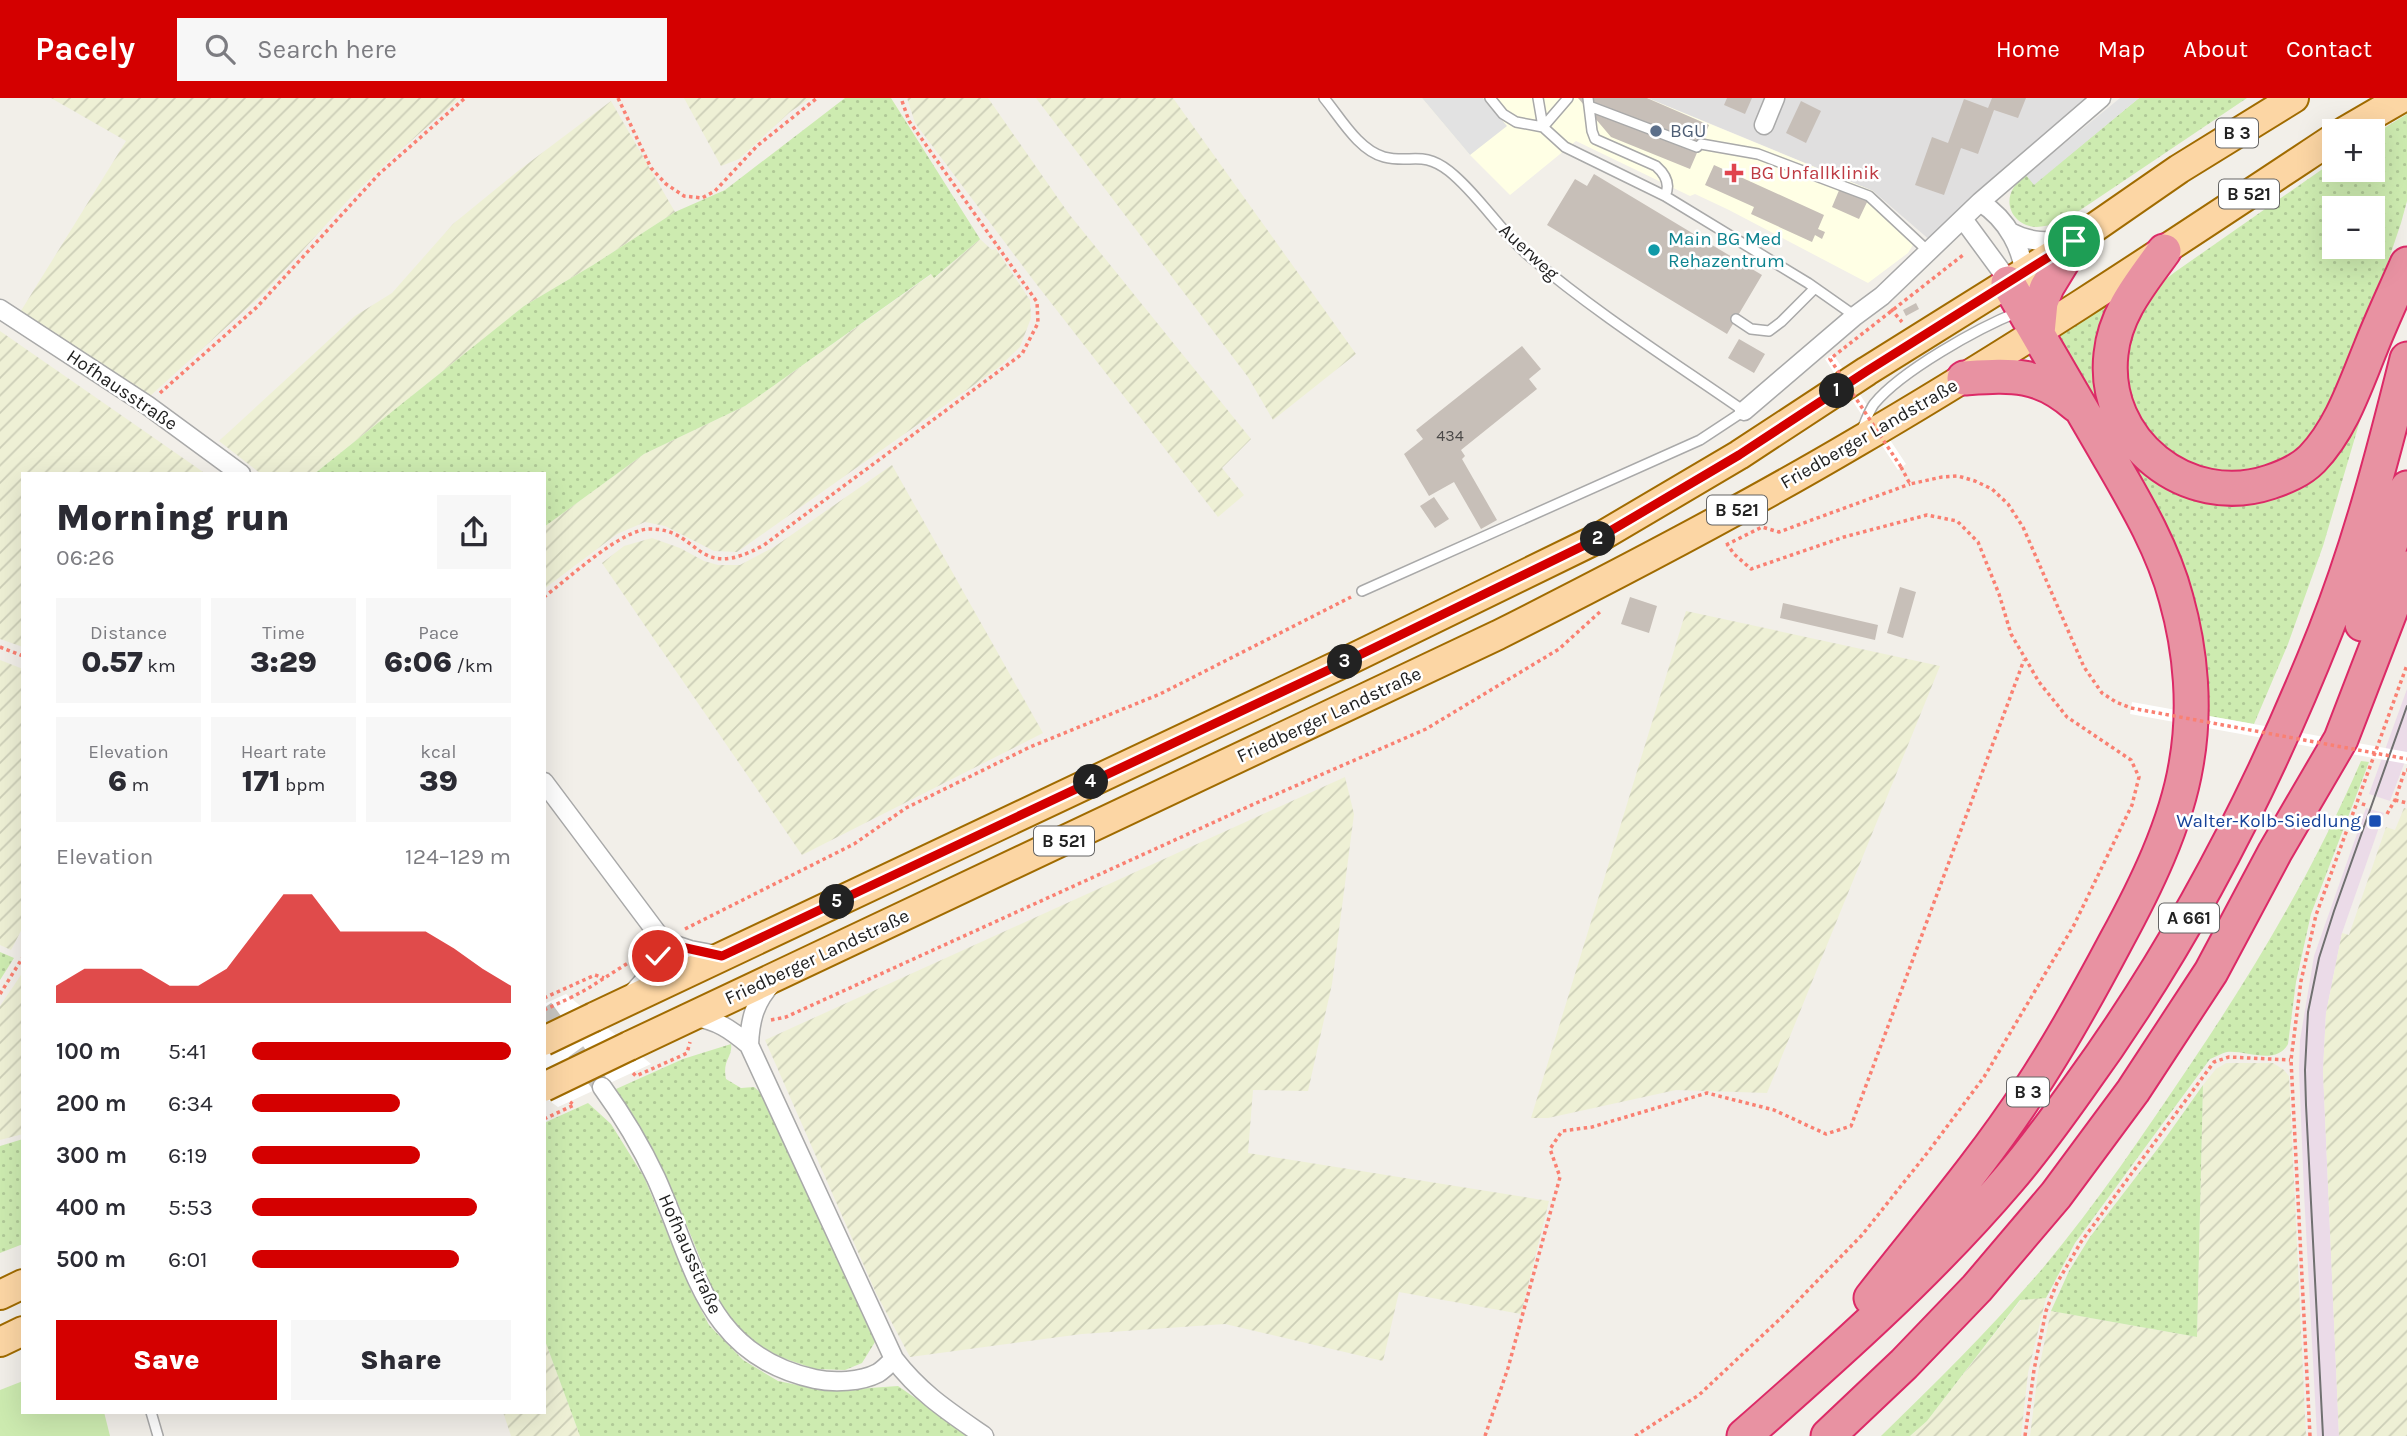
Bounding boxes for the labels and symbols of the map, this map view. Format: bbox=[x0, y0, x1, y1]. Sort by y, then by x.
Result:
road number: B 3 bbox=[2216, 118, 2258, 148]
place label: BGU bbox=[1670, 120, 1706, 142]
marker: BGU bbox=[1648, 123, 1664, 139]
place label: BG Unfallklinik bbox=[1750, 162, 1880, 184]
marker: BG Unfallklinik bbox=[1724, 163, 1744, 183]
road number: B 521 bbox=[2219, 180, 2279, 208]
pin bbox=[2044, 211, 2104, 271]
street label: Auerweg bbox=[1495, 219, 1564, 285]
place label: Main BG Med Rehazentrum bbox=[1668, 228, 1785, 272]
marker: Main BG Med Rehazentrum bbox=[1646, 242, 1662, 258]
street label: Hofhausstraße bbox=[62, 345, 182, 435]
street label: Friedberger Landstraße bbox=[1777, 374, 1961, 494]
pin: 1 bbox=[1820, 374, 1854, 408]
house number: 434 bbox=[1436, 426, 1464, 445]
road number: B 521 bbox=[1707, 496, 1767, 524]
pin: 2 bbox=[1580, 522, 1616, 556]
pin: 3 bbox=[1328, 644, 1362, 680]
street label: Friedberger Landstraße bbox=[1233, 663, 1425, 767]
pin: 4 bbox=[1074, 764, 1108, 800]
place label: Walter-Kolb-Siedlung bbox=[2176, 810, 2361, 832]
marker: Walter-Kolb-Siedlung bbox=[2367, 813, 2383, 829]
road number: B 521 bbox=[1034, 826, 1094, 856]
pin: 5 bbox=[820, 884, 854, 920]
road number: A 661 bbox=[2159, 904, 2219, 932]
street label: Friedberger Landstraße bbox=[721, 905, 913, 1009]
pin bbox=[628, 926, 688, 986]
road number: B 3 bbox=[2007, 1077, 2049, 1107]
street label: Hofhausstraße bbox=[654, 1191, 726, 1317]

